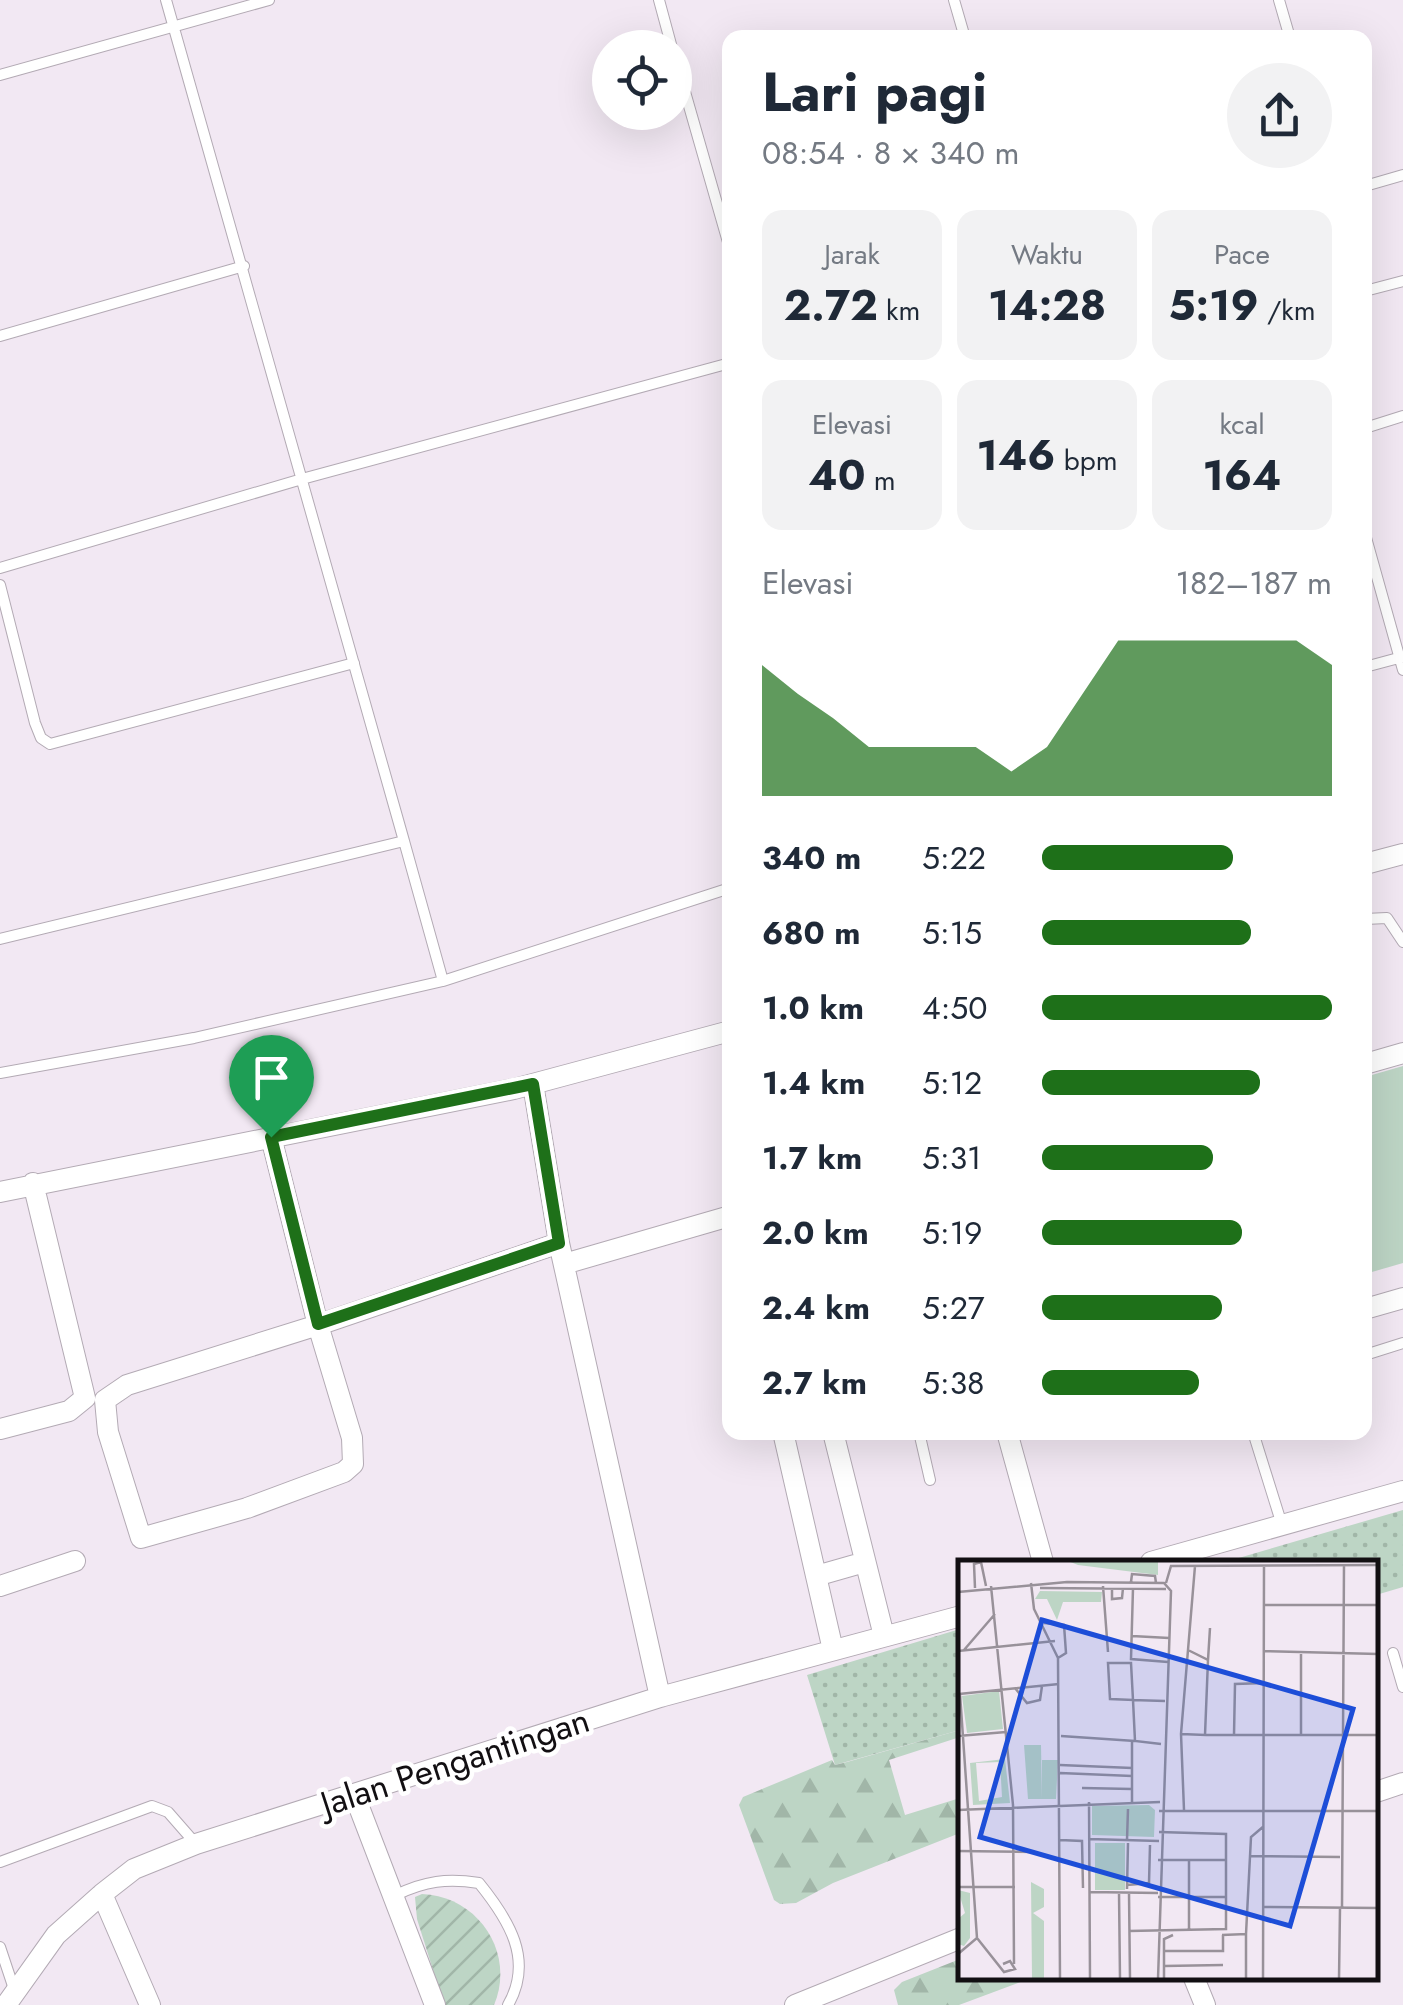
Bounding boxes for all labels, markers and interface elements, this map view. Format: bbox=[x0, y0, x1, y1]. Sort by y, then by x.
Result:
map controls bbox=[592, 30, 692, 130]
button: locate bbox=[592, 30, 692, 130]
text: Lari pagi bbox=[762, 52, 987, 132]
button: share bbox=[1227, 63, 1332, 168]
text: 08:54 · 8 × 340 m bbox=[762, 130, 1019, 176]
text: Jarak bbox=[824, 234, 880, 275]
text: Waktu bbox=[1011, 234, 1083, 275]
text: Pace bbox=[1214, 234, 1270, 275]
text: 2.72 bbox=[784, 275, 878, 336]
text: 14:28 bbox=[988, 275, 1106, 336]
text: 5:19 bbox=[1168, 275, 1259, 336]
text: km bbox=[878, 290, 920, 331]
text: /km bbox=[1259, 290, 1316, 331]
text: Elevasi bbox=[812, 404, 892, 445]
text: kcal bbox=[1219, 404, 1265, 445]
text: 146 bbox=[977, 425, 1055, 486]
text: bpm bbox=[1055, 440, 1117, 481]
text: 40 bbox=[808, 445, 865, 506]
text: 164 bbox=[1203, 445, 1281, 506]
text: m bbox=[865, 460, 896, 501]
text: Elevasi bbox=[762, 560, 854, 606]
text: 182–187 m bbox=[1175, 560, 1332, 606]
text: 340 m bbox=[762, 835, 861, 881]
text: 5:22 bbox=[922, 835, 986, 881]
text: 680 m bbox=[762, 910, 861, 956]
text: 5:15 bbox=[922, 910, 982, 956]
text: 1.0 km bbox=[762, 985, 864, 1031]
text: 4:50 bbox=[922, 985, 988, 1031]
pin bbox=[229, 1035, 314, 1138]
icon: arrive bbox=[244, 1050, 299, 1105]
text: 1.4 km bbox=[762, 1060, 865, 1106]
text: 5:12 bbox=[922, 1060, 982, 1106]
text: 1.7 km bbox=[762, 1135, 862, 1181]
text: 5:31 bbox=[922, 1135, 982, 1181]
text: 2.0 km bbox=[762, 1210, 869, 1256]
text: 5:19 bbox=[922, 1210, 982, 1256]
text: 2.4 km bbox=[762, 1285, 870, 1331]
text: 5:27 bbox=[922, 1285, 985, 1331]
text: 2.7 km bbox=[762, 1360, 867, 1406]
text: 5:38 bbox=[922, 1360, 985, 1406]
inset map bbox=[958, 1560, 1378, 1980]
street label: Jalan Pengantingan bbox=[310, 1695, 596, 1830]

